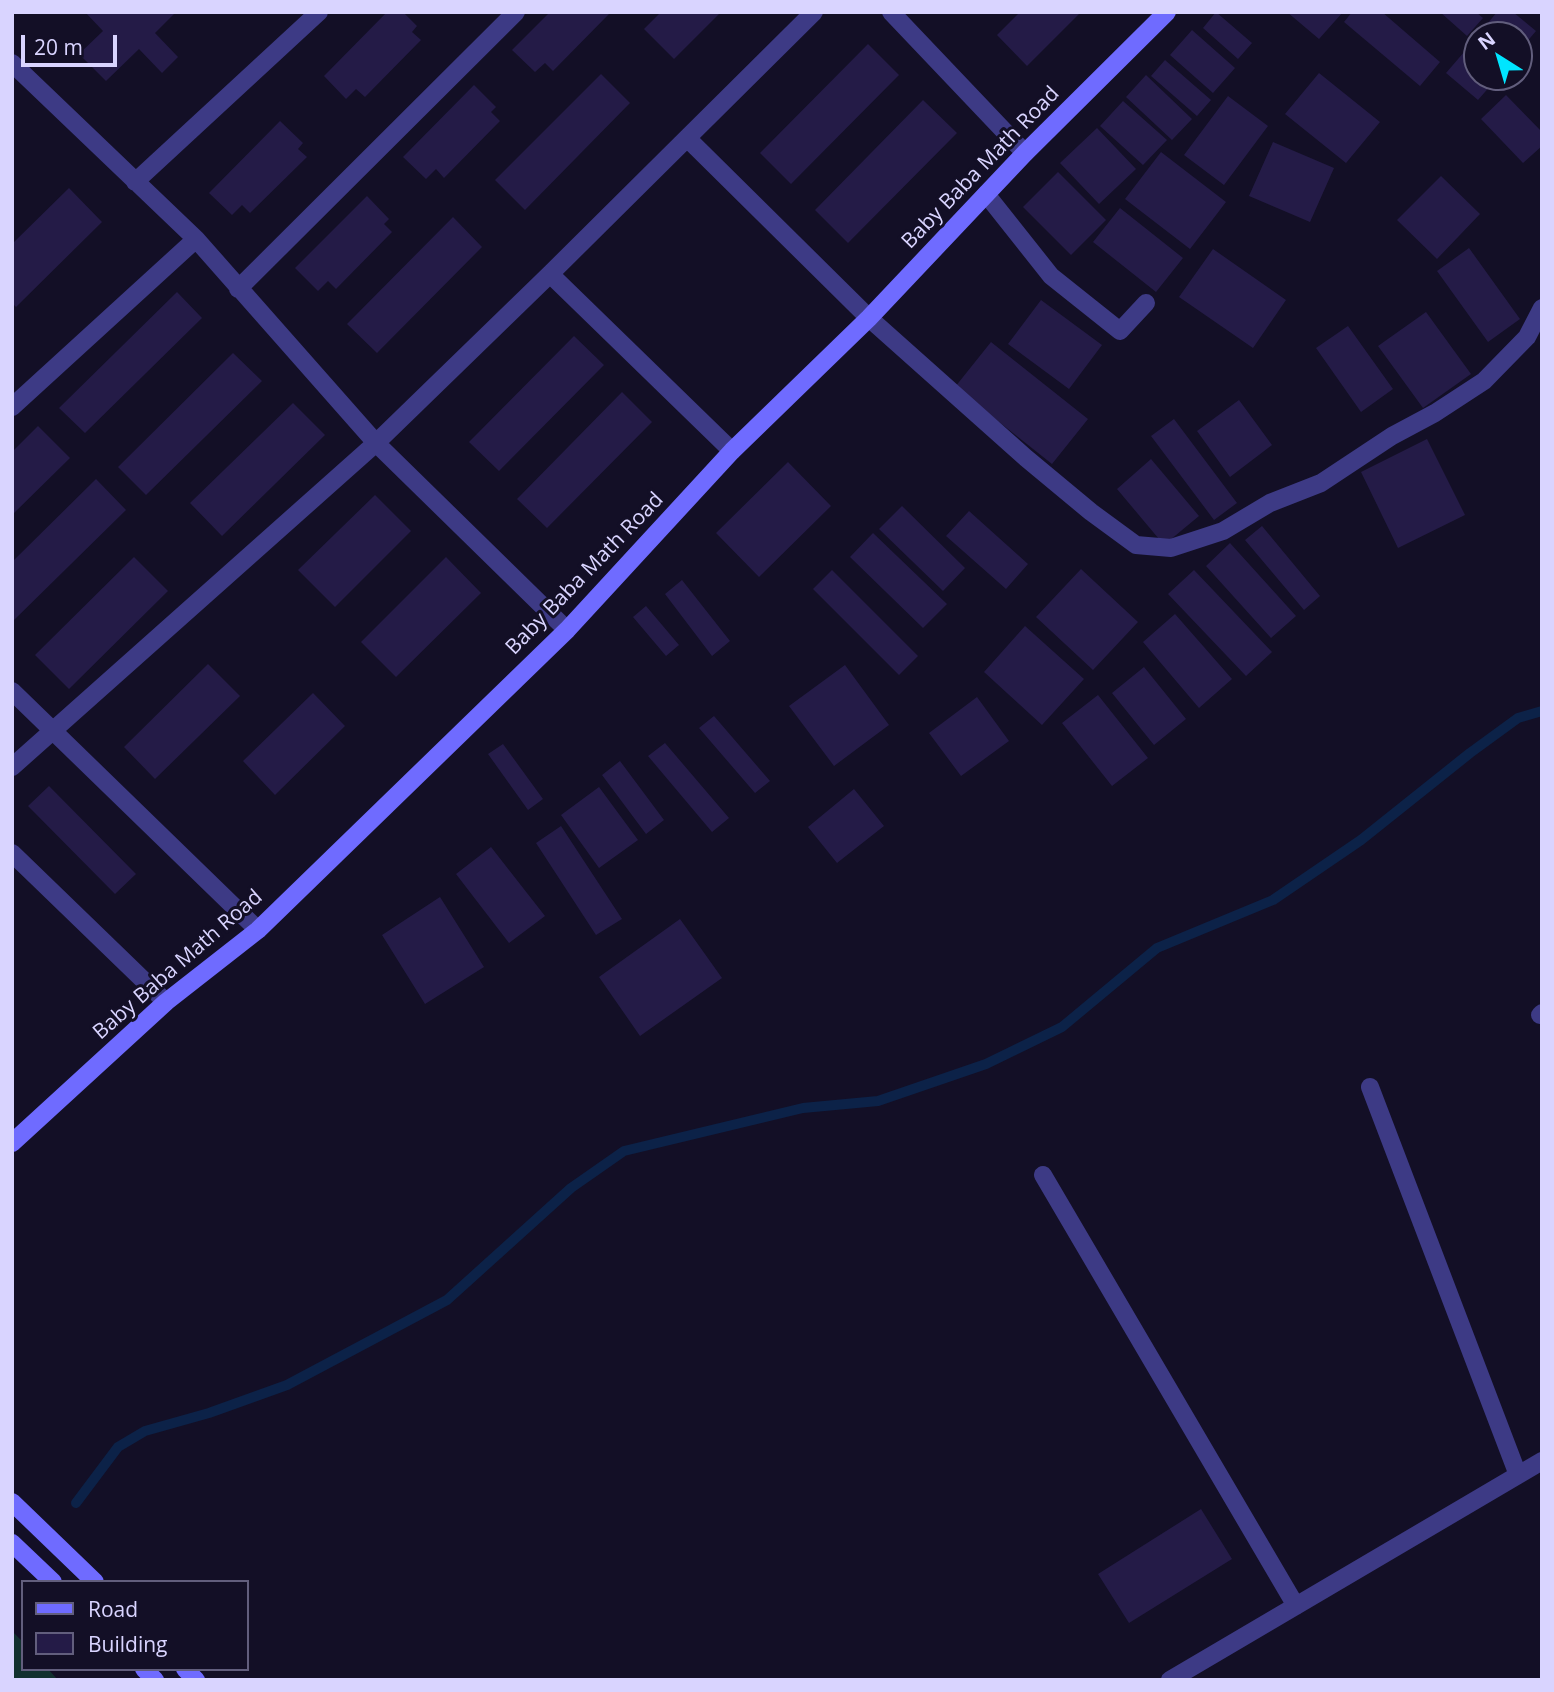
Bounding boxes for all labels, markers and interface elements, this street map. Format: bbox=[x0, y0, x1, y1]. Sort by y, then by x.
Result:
scale bar bbox=[24, 21, 121, 65]
north arrow bbox=[1463, 21, 1533, 91]
text: N bbox=[1473, 26, 1501, 56]
text: 20 m bbox=[34, 33, 83, 61]
street label: Baby Baba Math Road bbox=[897, 82, 1065, 254]
street label: Baby Baba Math Road bbox=[501, 488, 669, 660]
street label: Baby Baba Math Road bbox=[88, 885, 268, 1045]
legend bbox=[21, 1580, 248, 1671]
text: Road bbox=[88, 1595, 138, 1623]
text: Building bbox=[88, 1630, 167, 1658]

